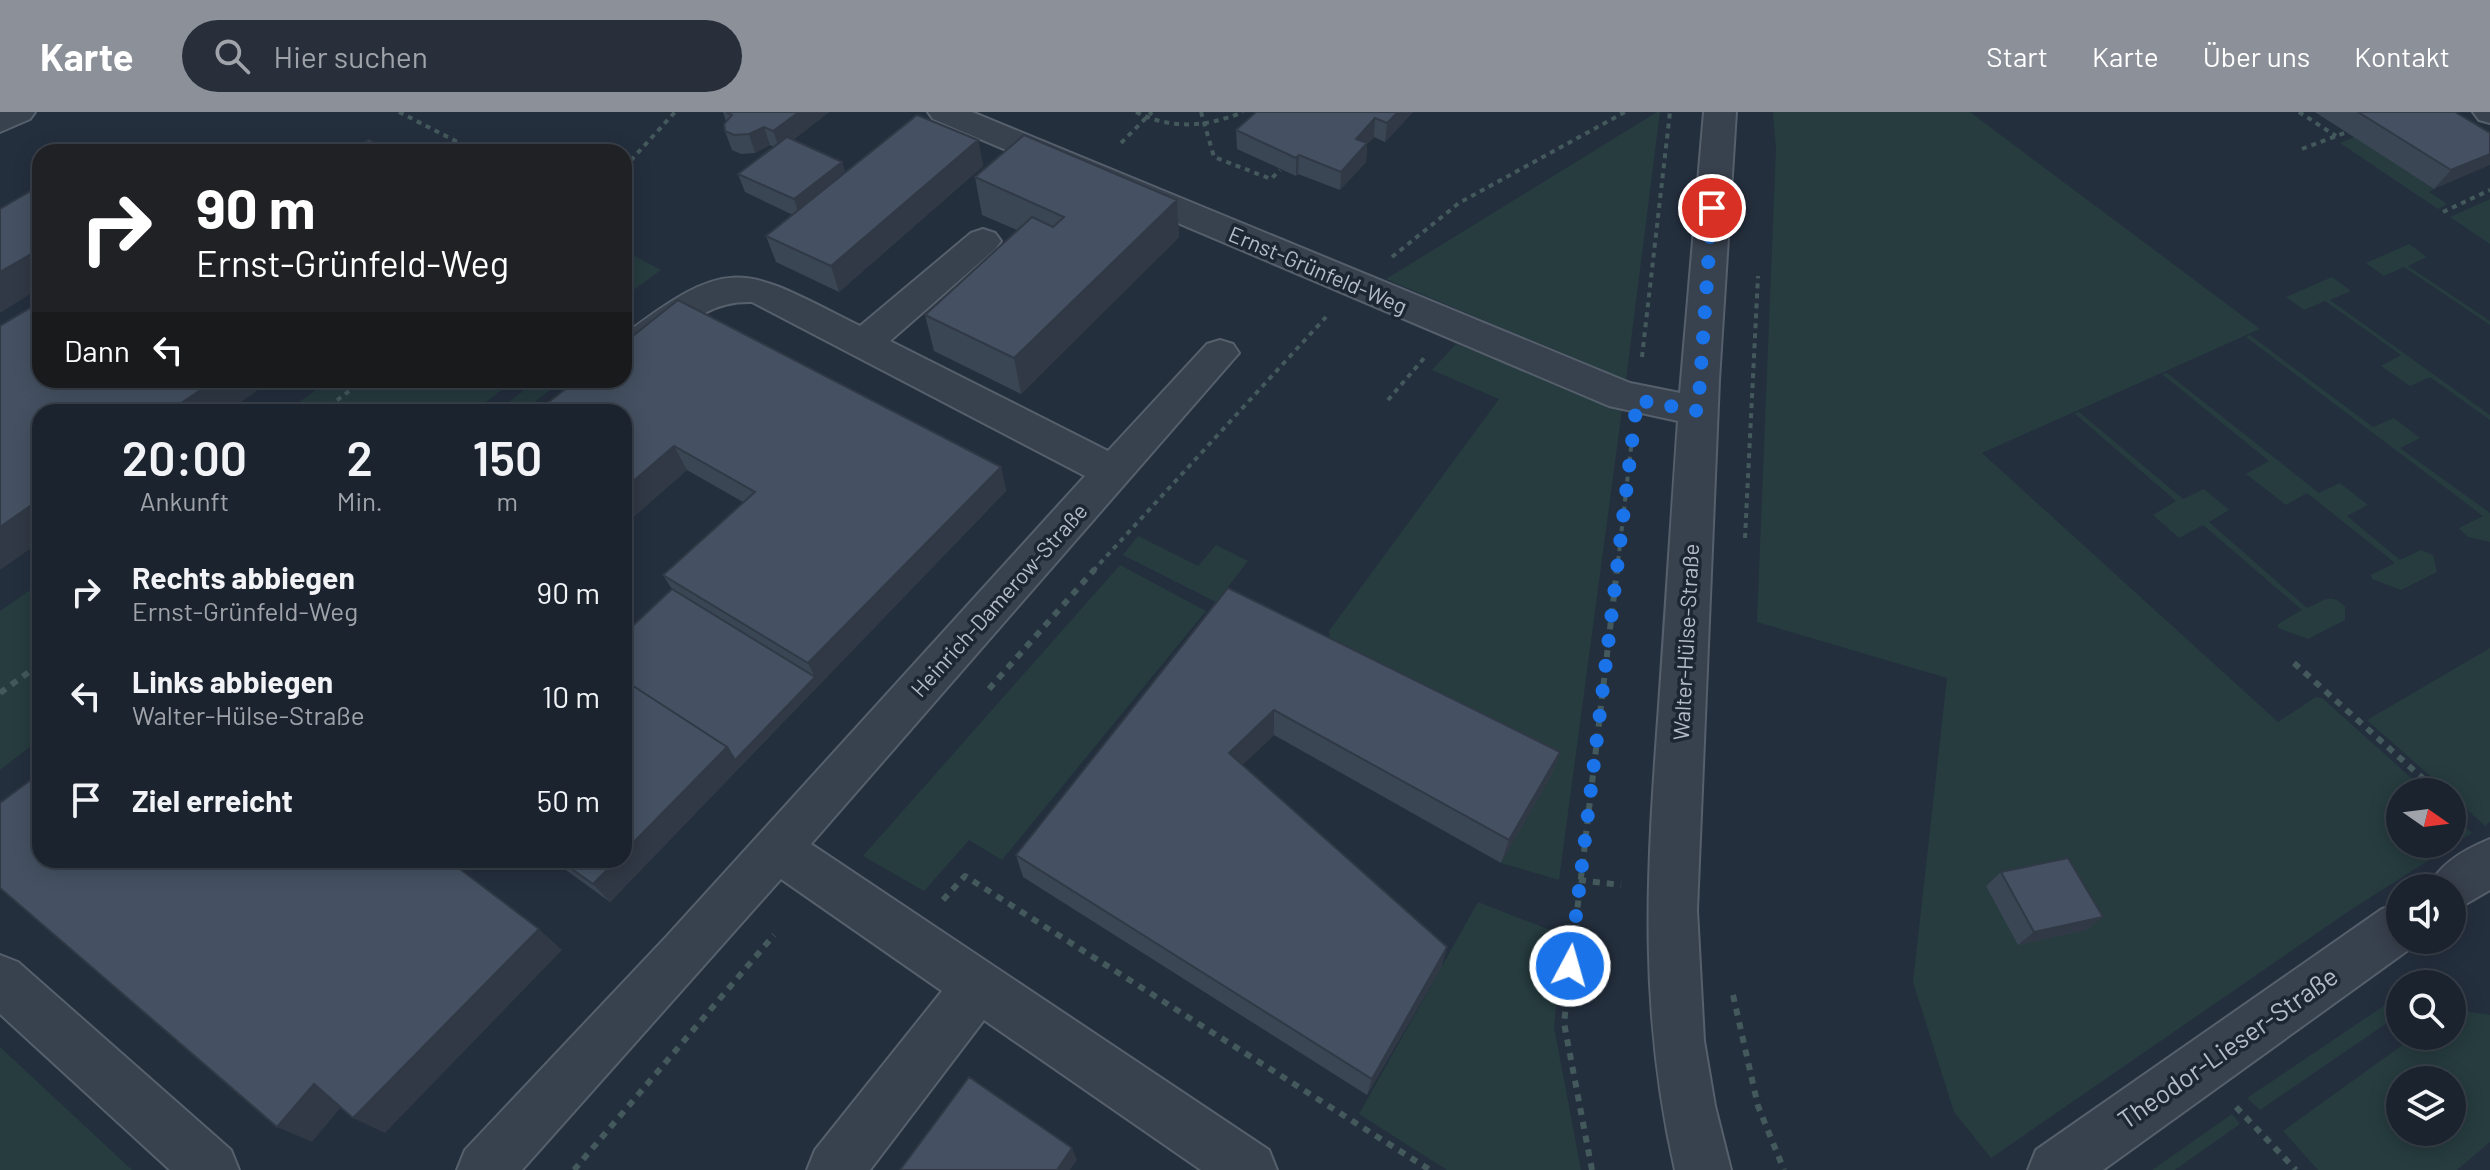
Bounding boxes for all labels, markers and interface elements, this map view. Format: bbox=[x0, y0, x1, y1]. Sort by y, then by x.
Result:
search box bbox=[182, 20, 742, 92]
text: Karte bbox=[40, 33, 134, 79]
icon: search bbox=[210, 34, 254, 78]
text: Hier suchen bbox=[274, 38, 428, 74]
text: Start bbox=[1986, 39, 2048, 73]
text: Karte bbox=[2092, 39, 2159, 73]
text: Über uns bbox=[2203, 39, 2310, 73]
text: Kontakt bbox=[2354, 39, 2450, 73]
text: 90 m bbox=[196, 173, 316, 240]
pin bbox=[1678, 174, 1746, 242]
icon: right bbox=[64, 176, 168, 280]
icon: arrive bbox=[1690, 186, 1734, 230]
street label: Ernst-Grünfeld-Weg bbox=[1225, 220, 1412, 318]
text: Ernst-Grünfeld-Weg bbox=[196, 241, 509, 284]
icon: left bbox=[146, 328, 190, 372]
text: Dann bbox=[64, 332, 130, 368]
text: 20:00 bbox=[122, 428, 247, 486]
text: 2 bbox=[347, 428, 373, 486]
text: 150 bbox=[473, 428, 542, 486]
text: Ankunft bbox=[140, 485, 229, 516]
text: Min. bbox=[337, 485, 383, 516]
text: m bbox=[497, 485, 518, 516]
street label: Heinrich-Damerow-Straße bbox=[905, 497, 1092, 701]
street label: Walter-Hülse-Straße bbox=[1667, 543, 1703, 741]
text: Rechts abbiegen bbox=[132, 559, 355, 595]
icon: right bbox=[64, 570, 108, 614]
text: 90 m bbox=[537, 574, 600, 610]
text: Ernst-Grünfeld-Weg bbox=[132, 595, 358, 626]
text: Links abbiegen bbox=[132, 663, 333, 699]
icon: left bbox=[64, 674, 108, 718]
text: 10 m bbox=[542, 678, 600, 714]
text: Walter-Hülse-Straße bbox=[132, 699, 365, 730]
icon: arrive bbox=[64, 778, 108, 822]
north arrow bbox=[2386, 778, 2466, 858]
map controls bbox=[2386, 778, 2466, 1146]
text: Ziel erreicht bbox=[132, 782, 293, 818]
text: 50 m bbox=[537, 782, 600, 818]
button: sound bbox=[2386, 874, 2466, 954]
position arrow bbox=[1528, 924, 1612, 1008]
street label: Theodor-Lieser-Straße bbox=[2111, 959, 2343, 1134]
button: search bbox=[2386, 970, 2466, 1050]
button: layers bbox=[2386, 1066, 2466, 1146]

